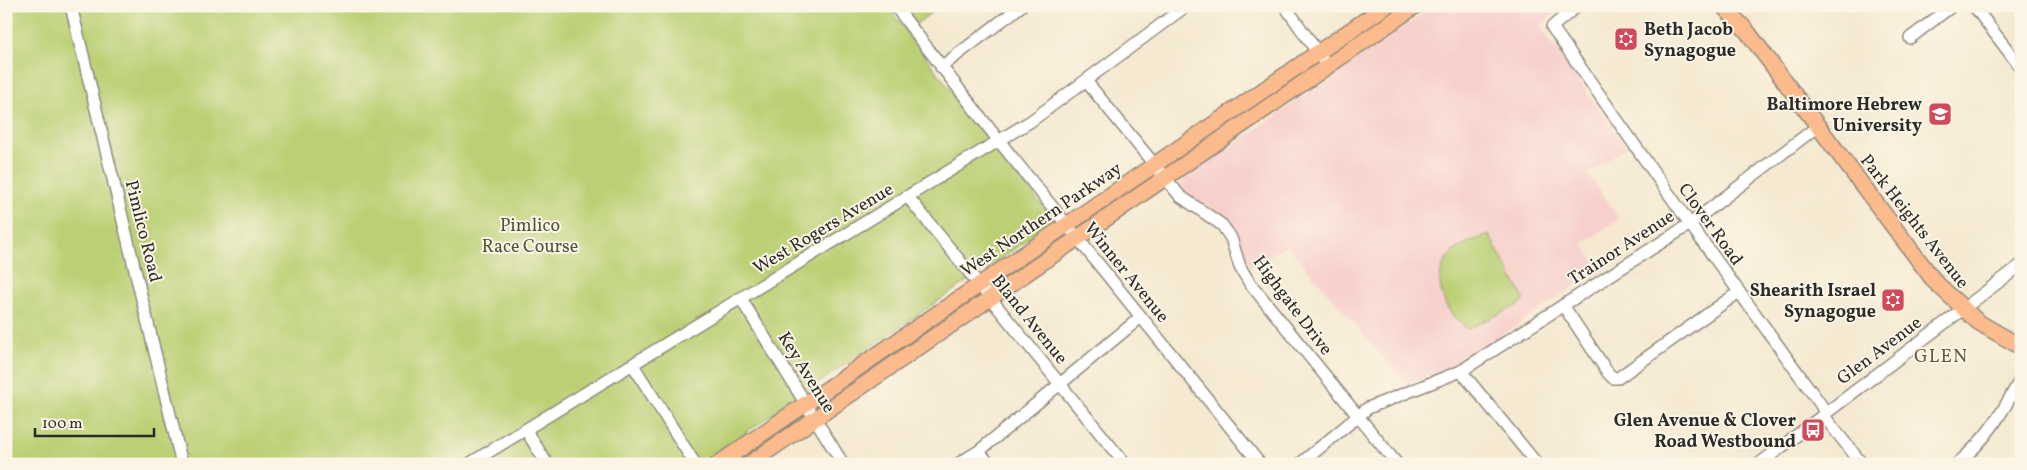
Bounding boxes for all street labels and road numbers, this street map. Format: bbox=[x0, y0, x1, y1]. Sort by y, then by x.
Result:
street label: Park Heights Avenue bbox=[1853, 149, 1974, 294]
street label: West Northern Parkway bbox=[956, 157, 1128, 284]
street label: West Rogers Avenue bbox=[749, 177, 899, 281]
street label: Pimlico Road bbox=[118, 178, 167, 285]
street label: Clover Road bbox=[1671, 179, 1748, 271]
street label: Trainor Avenue bbox=[1564, 205, 1680, 292]
street label: Winner Avenue bbox=[1077, 217, 1174, 329]
street label: Highgate Drive bbox=[1246, 251, 1338, 361]
street label: Bland Avenue bbox=[985, 270, 1073, 370]
street label: Glen Avenue bbox=[1832, 311, 1927, 391]
street label: Key Avenue bbox=[771, 327, 841, 418]

